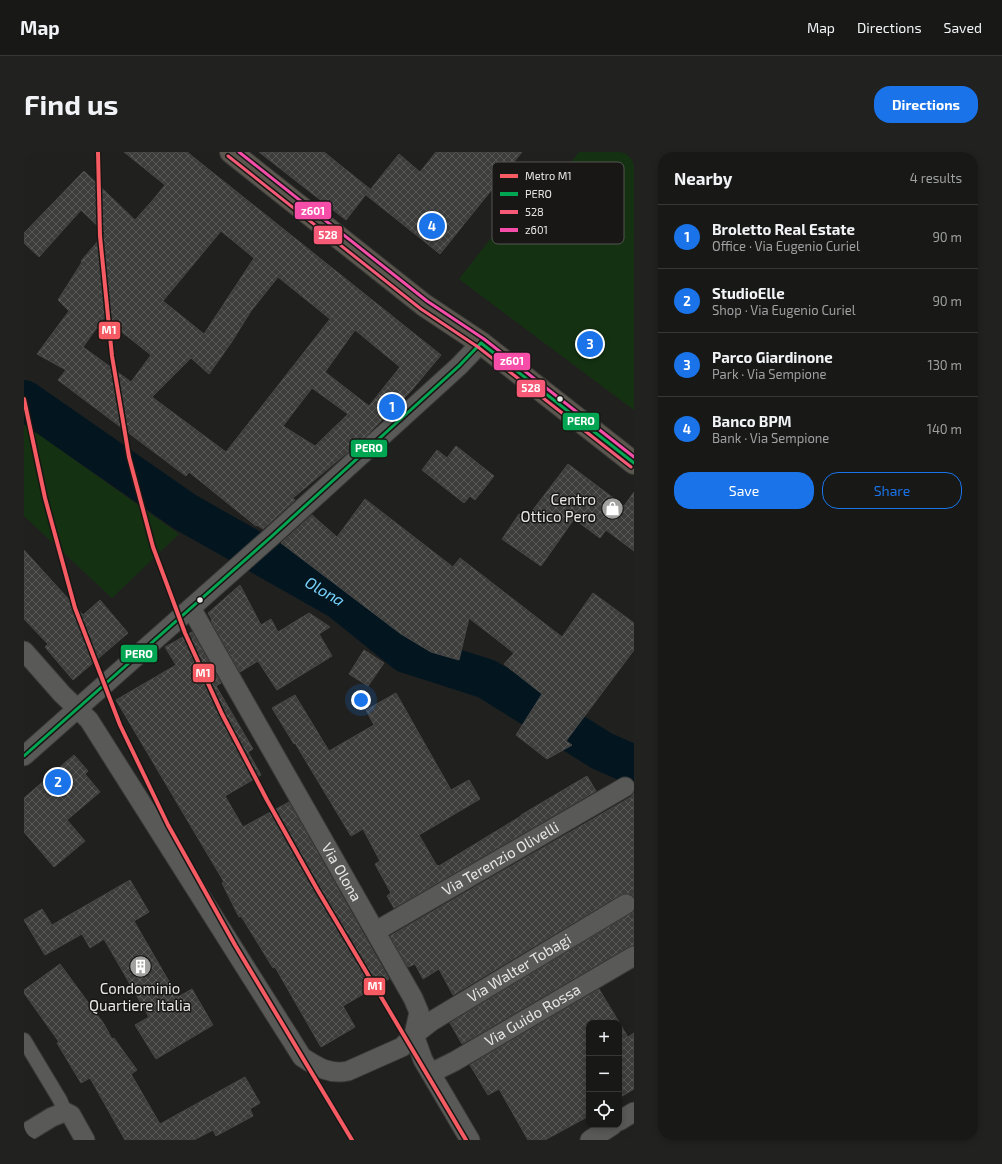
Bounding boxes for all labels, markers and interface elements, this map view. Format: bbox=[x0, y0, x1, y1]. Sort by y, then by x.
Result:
text: Map bbox=[20, 16, 60, 39]
text: Map bbox=[807, 19, 835, 36]
text: Directions bbox=[857, 19, 922, 36]
text: Saved bbox=[944, 19, 982, 36]
button: Directions bbox=[874, 86, 978, 123]
text: Find us bbox=[24, 87, 118, 121]
legend bbox=[492, 162, 624, 244]
text: Nearby bbox=[674, 168, 732, 188]
text: Metro M1 bbox=[525, 169, 572, 182]
text: 4 results bbox=[910, 170, 962, 186]
text: PERO bbox=[525, 187, 552, 200]
line badge: z601 bbox=[294, 201, 332, 220]
text: z601 bbox=[301, 204, 325, 217]
text: 528 bbox=[525, 205, 544, 218]
pin: 4 bbox=[419, 211, 445, 241]
text: Broletto Real Estate bbox=[712, 220, 855, 238]
text: z601 bbox=[525, 223, 548, 236]
line badge: 528 bbox=[313, 225, 343, 245]
text: 528 bbox=[318, 228, 338, 241]
text: 1 bbox=[684, 229, 690, 245]
text: 90 m bbox=[932, 229, 962, 245]
text: Office · Via Eugenio Curiel bbox=[712, 238, 860, 254]
text: StudioElle bbox=[712, 284, 785, 302]
text: 2 bbox=[683, 293, 691, 309]
text: 90 m bbox=[932, 293, 962, 309]
text: Shop · Via Eugenio Curiel bbox=[712, 302, 856, 318]
line badge: M1 bbox=[98, 321, 121, 340]
text: M1 bbox=[102, 323, 116, 336]
pin: 3 bbox=[577, 329, 603, 359]
text: Parco Giardinone bbox=[712, 348, 833, 366]
line badge: z601 bbox=[493, 352, 531, 371]
text: z601 bbox=[500, 354, 524, 367]
text: 3 bbox=[683, 357, 691, 373]
text: 130 m bbox=[927, 357, 962, 373]
text: Park · Via Sempione bbox=[712, 366, 827, 382]
line badge: 528 bbox=[516, 379, 546, 398]
text: 528 bbox=[521, 381, 541, 394]
pin: 1 bbox=[379, 392, 405, 422]
unlabelled marker bbox=[555, 394, 565, 404]
line badge: PERO bbox=[562, 412, 600, 431]
text: Banco BPM bbox=[712, 412, 791, 430]
text: PERO bbox=[567, 414, 595, 427]
text: 4 bbox=[683, 421, 691, 437]
text: 140 m bbox=[927, 421, 962, 437]
text: Bank · Via Sempione bbox=[712, 430, 829, 446]
line badge: PERO bbox=[350, 439, 388, 458]
text: PERO bbox=[355, 441, 383, 454]
button: Save bbox=[674, 472, 814, 509]
button: Share bbox=[822, 472, 962, 509]
place label: Centro Ottico Pero bbox=[521, 490, 596, 525]
shop icon: Centro Ottico Pero bbox=[599, 496, 625, 522]
water label: Olona bbox=[302, 572, 349, 609]
unlabelled marker bbox=[195, 595, 205, 605]
line badge: PERO bbox=[120, 644, 158, 663]
text: PERO bbox=[125, 647, 153, 660]
line badge: M1 bbox=[192, 663, 215, 683]
text: M1 bbox=[196, 666, 210, 679]
your location bbox=[351, 690, 371, 710]
pin: 2 bbox=[45, 767, 71, 797]
street label: Via Terenzio Olivelli bbox=[439, 817, 562, 899]
street label: Via Olona bbox=[318, 839, 366, 904]
street label: Via Walter Tobagi bbox=[464, 929, 574, 1006]
building icon: Condominio Quartiere Italia bbox=[127, 953, 153, 979]
line badge: M1 bbox=[363, 977, 386, 996]
place label: Condominio Quartiere Italia bbox=[89, 979, 191, 1015]
text: M1 bbox=[368, 979, 382, 992]
street label: Via Guido Rossa bbox=[481, 979, 583, 1050]
map controls bbox=[586, 1020, 622, 1128]
button: + bbox=[586, 1020, 622, 1056]
button: − bbox=[586, 1056, 622, 1092]
button: locate bbox=[586, 1092, 622, 1128]

